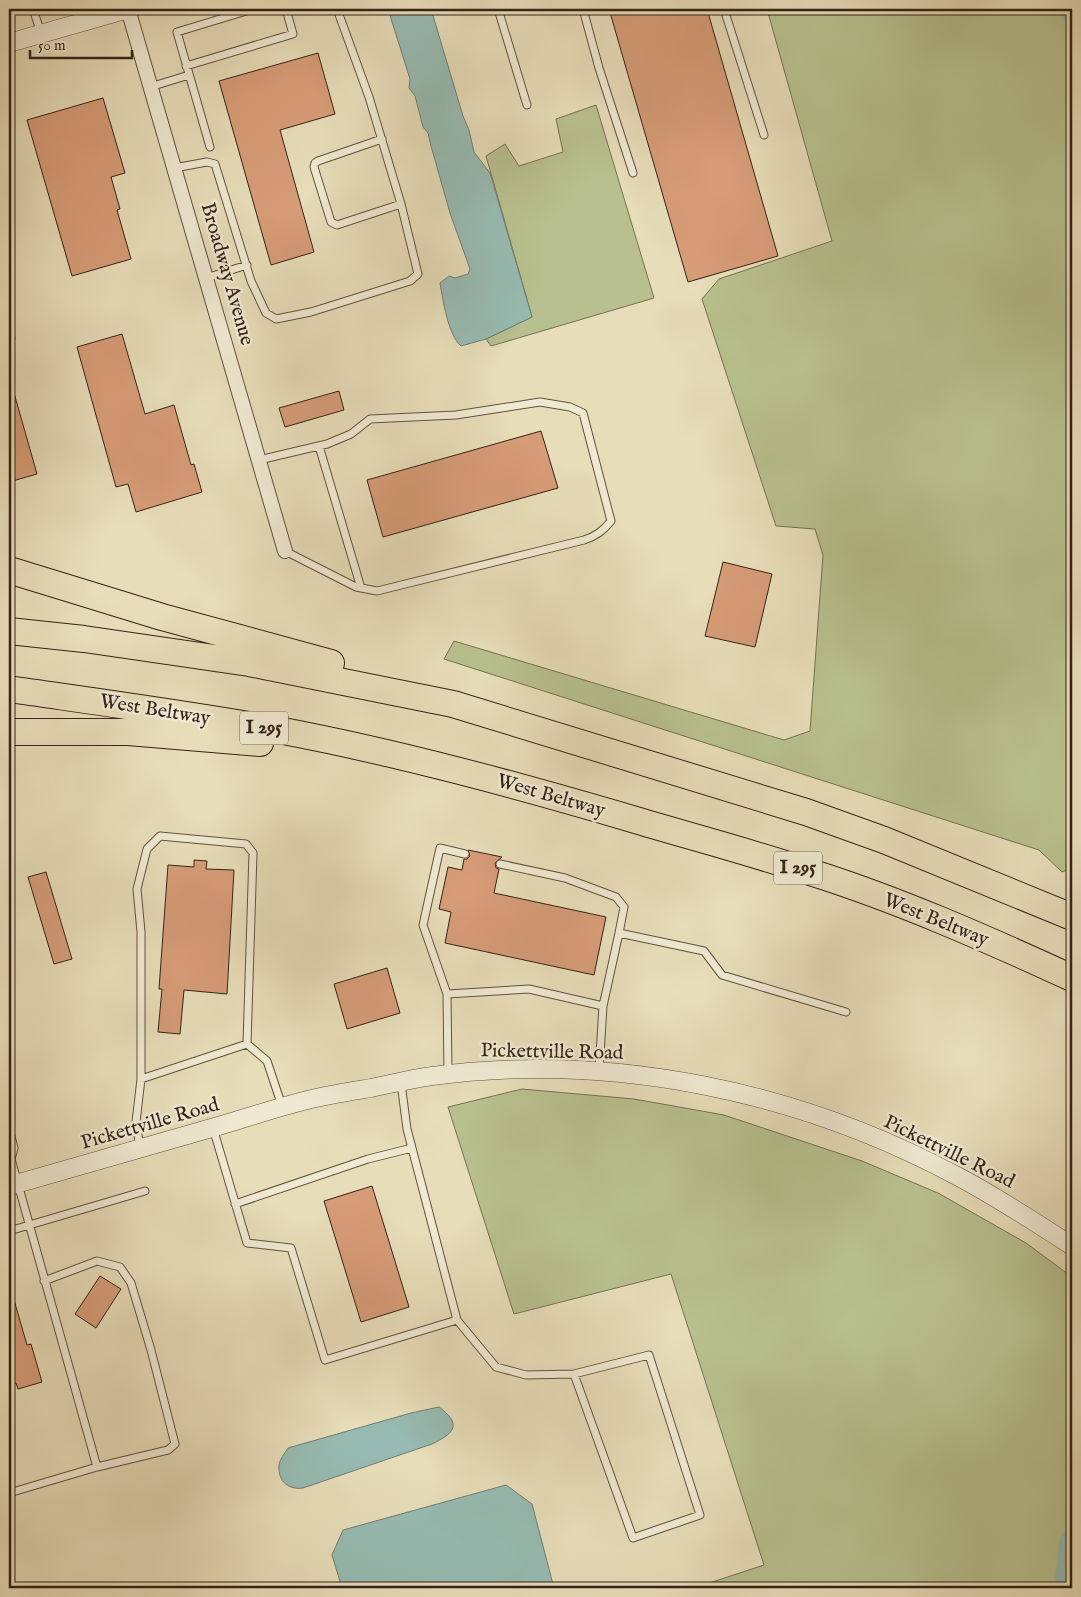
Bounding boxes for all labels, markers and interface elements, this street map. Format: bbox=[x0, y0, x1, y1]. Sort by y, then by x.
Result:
scale bar bbox=[30, 28, 132, 60]
text: 50 m bbox=[38, 36, 66, 55]
street label: Broadway Avenue bbox=[195, 200, 259, 348]
street label: West Beltway bbox=[98, 689, 212, 731]
road number: I 295 bbox=[240, 711, 288, 744]
street label: West Beltway bbox=[494, 769, 608, 823]
road number: I 295 bbox=[774, 851, 822, 884]
street label: West Beltway bbox=[880, 887, 993, 953]
street label: Pickettville Road bbox=[480, 1038, 624, 1066]
street label: Pickettville Road bbox=[78, 1092, 222, 1156]
street label: Pickettville Road bbox=[879, 1109, 1019, 1195]

